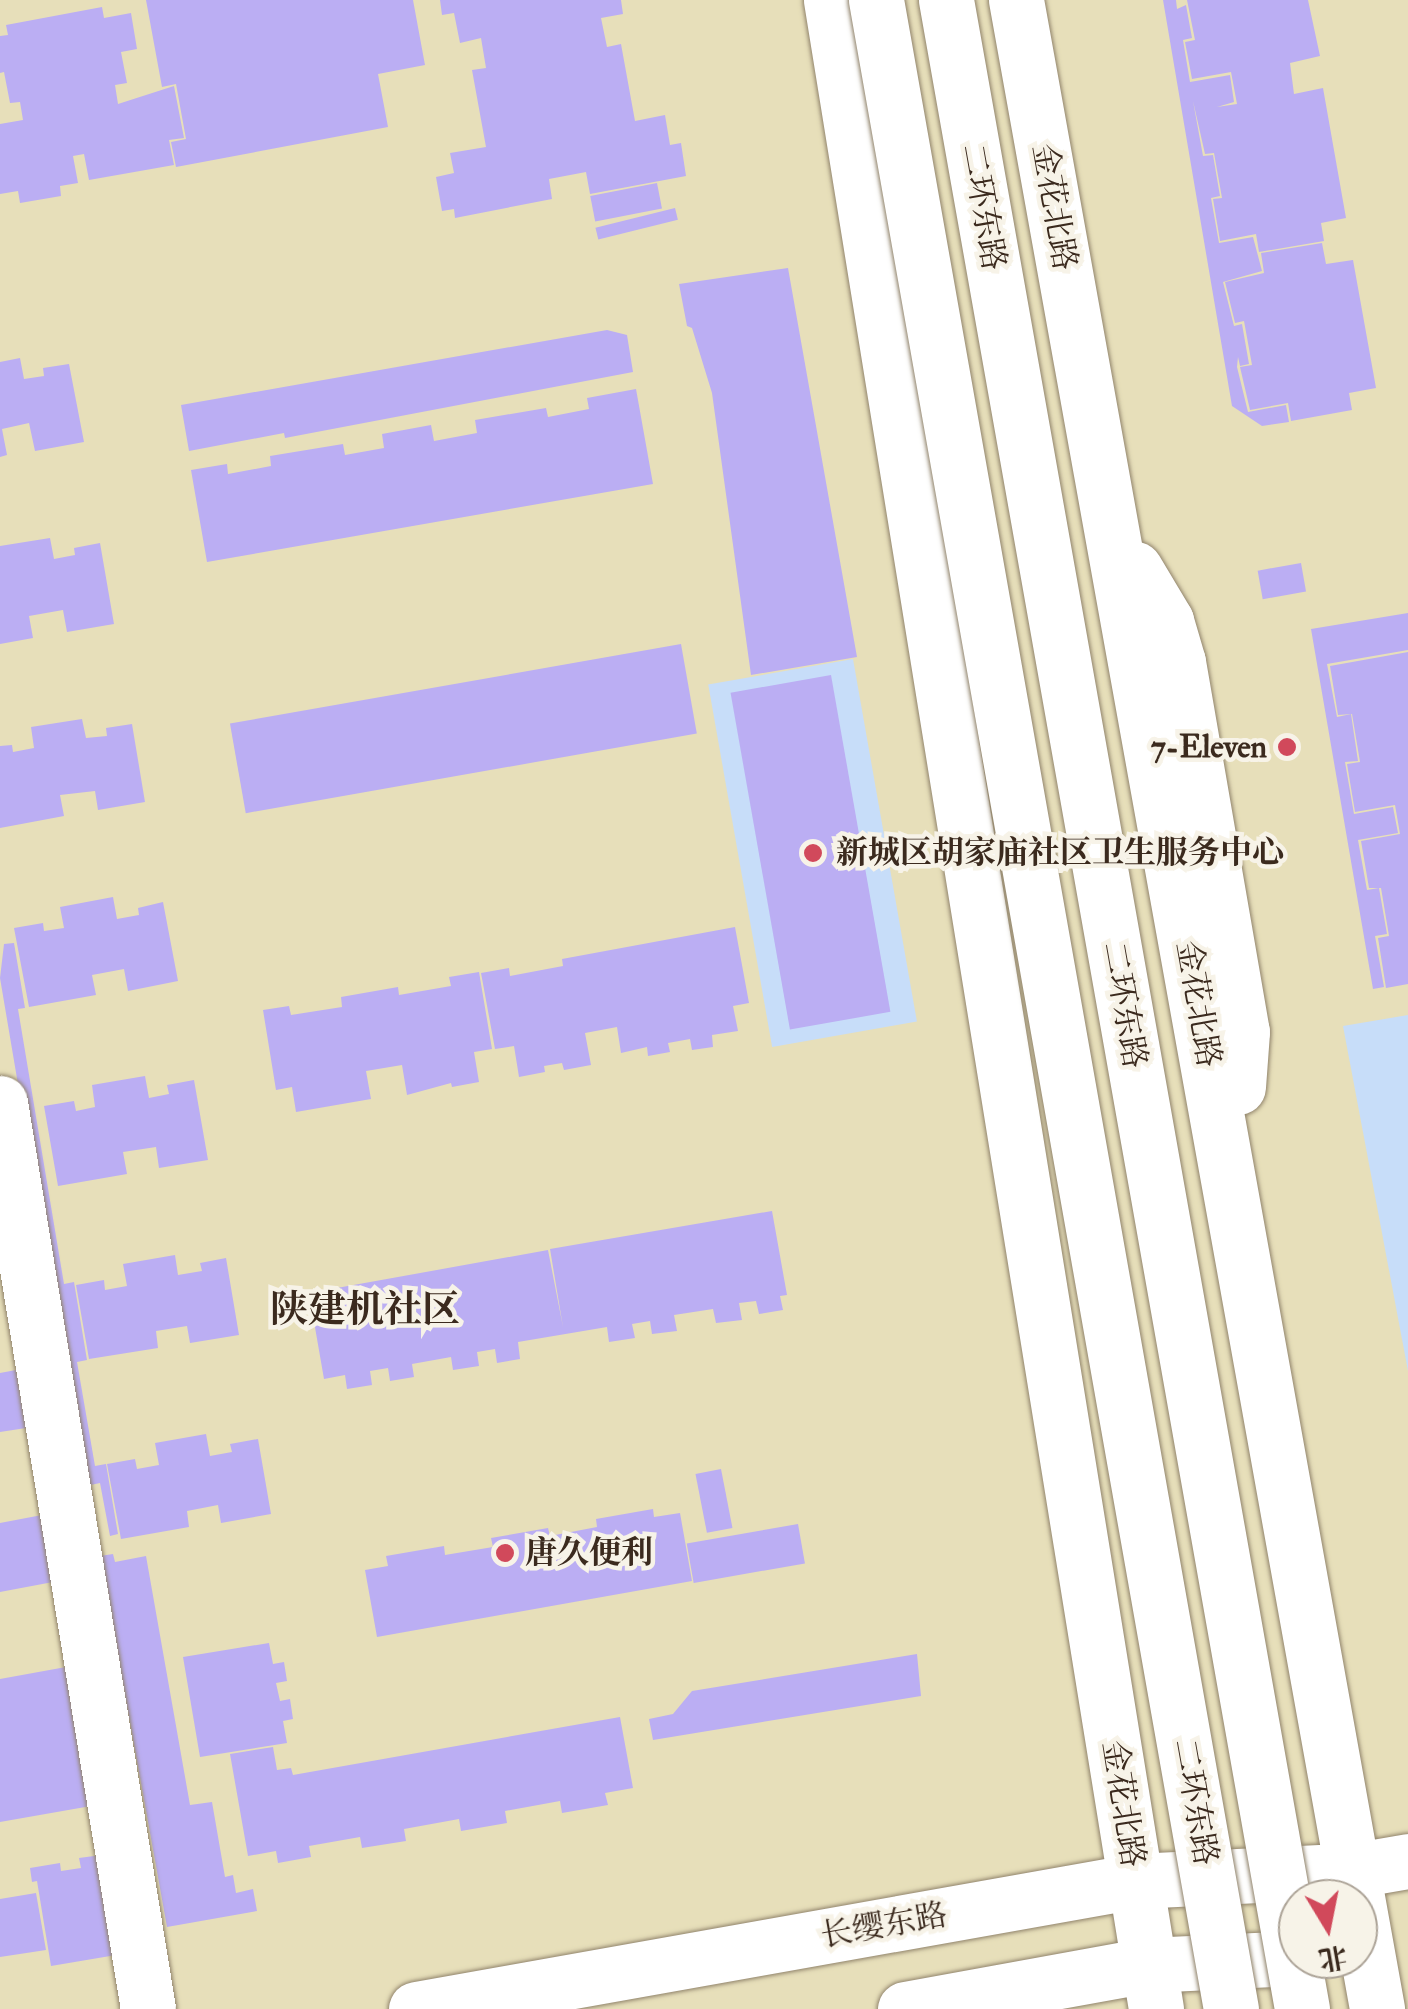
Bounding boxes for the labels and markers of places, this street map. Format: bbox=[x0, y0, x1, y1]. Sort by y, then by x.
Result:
place label: 7-Eleven bbox=[1151, 728, 1267, 766]
marker: 7-Eleven bbox=[1276, 736, 1298, 758]
place label: 新城区胡家庙社区卫生服务中心 bbox=[836, 834, 1284, 872]
marker: 新城区胡家庙社区卫生服务中心 bbox=[800, 840, 826, 866]
place label: 唐久便利 bbox=[525, 1534, 653, 1572]
marker: 唐久便利 bbox=[494, 1542, 516, 1564]

